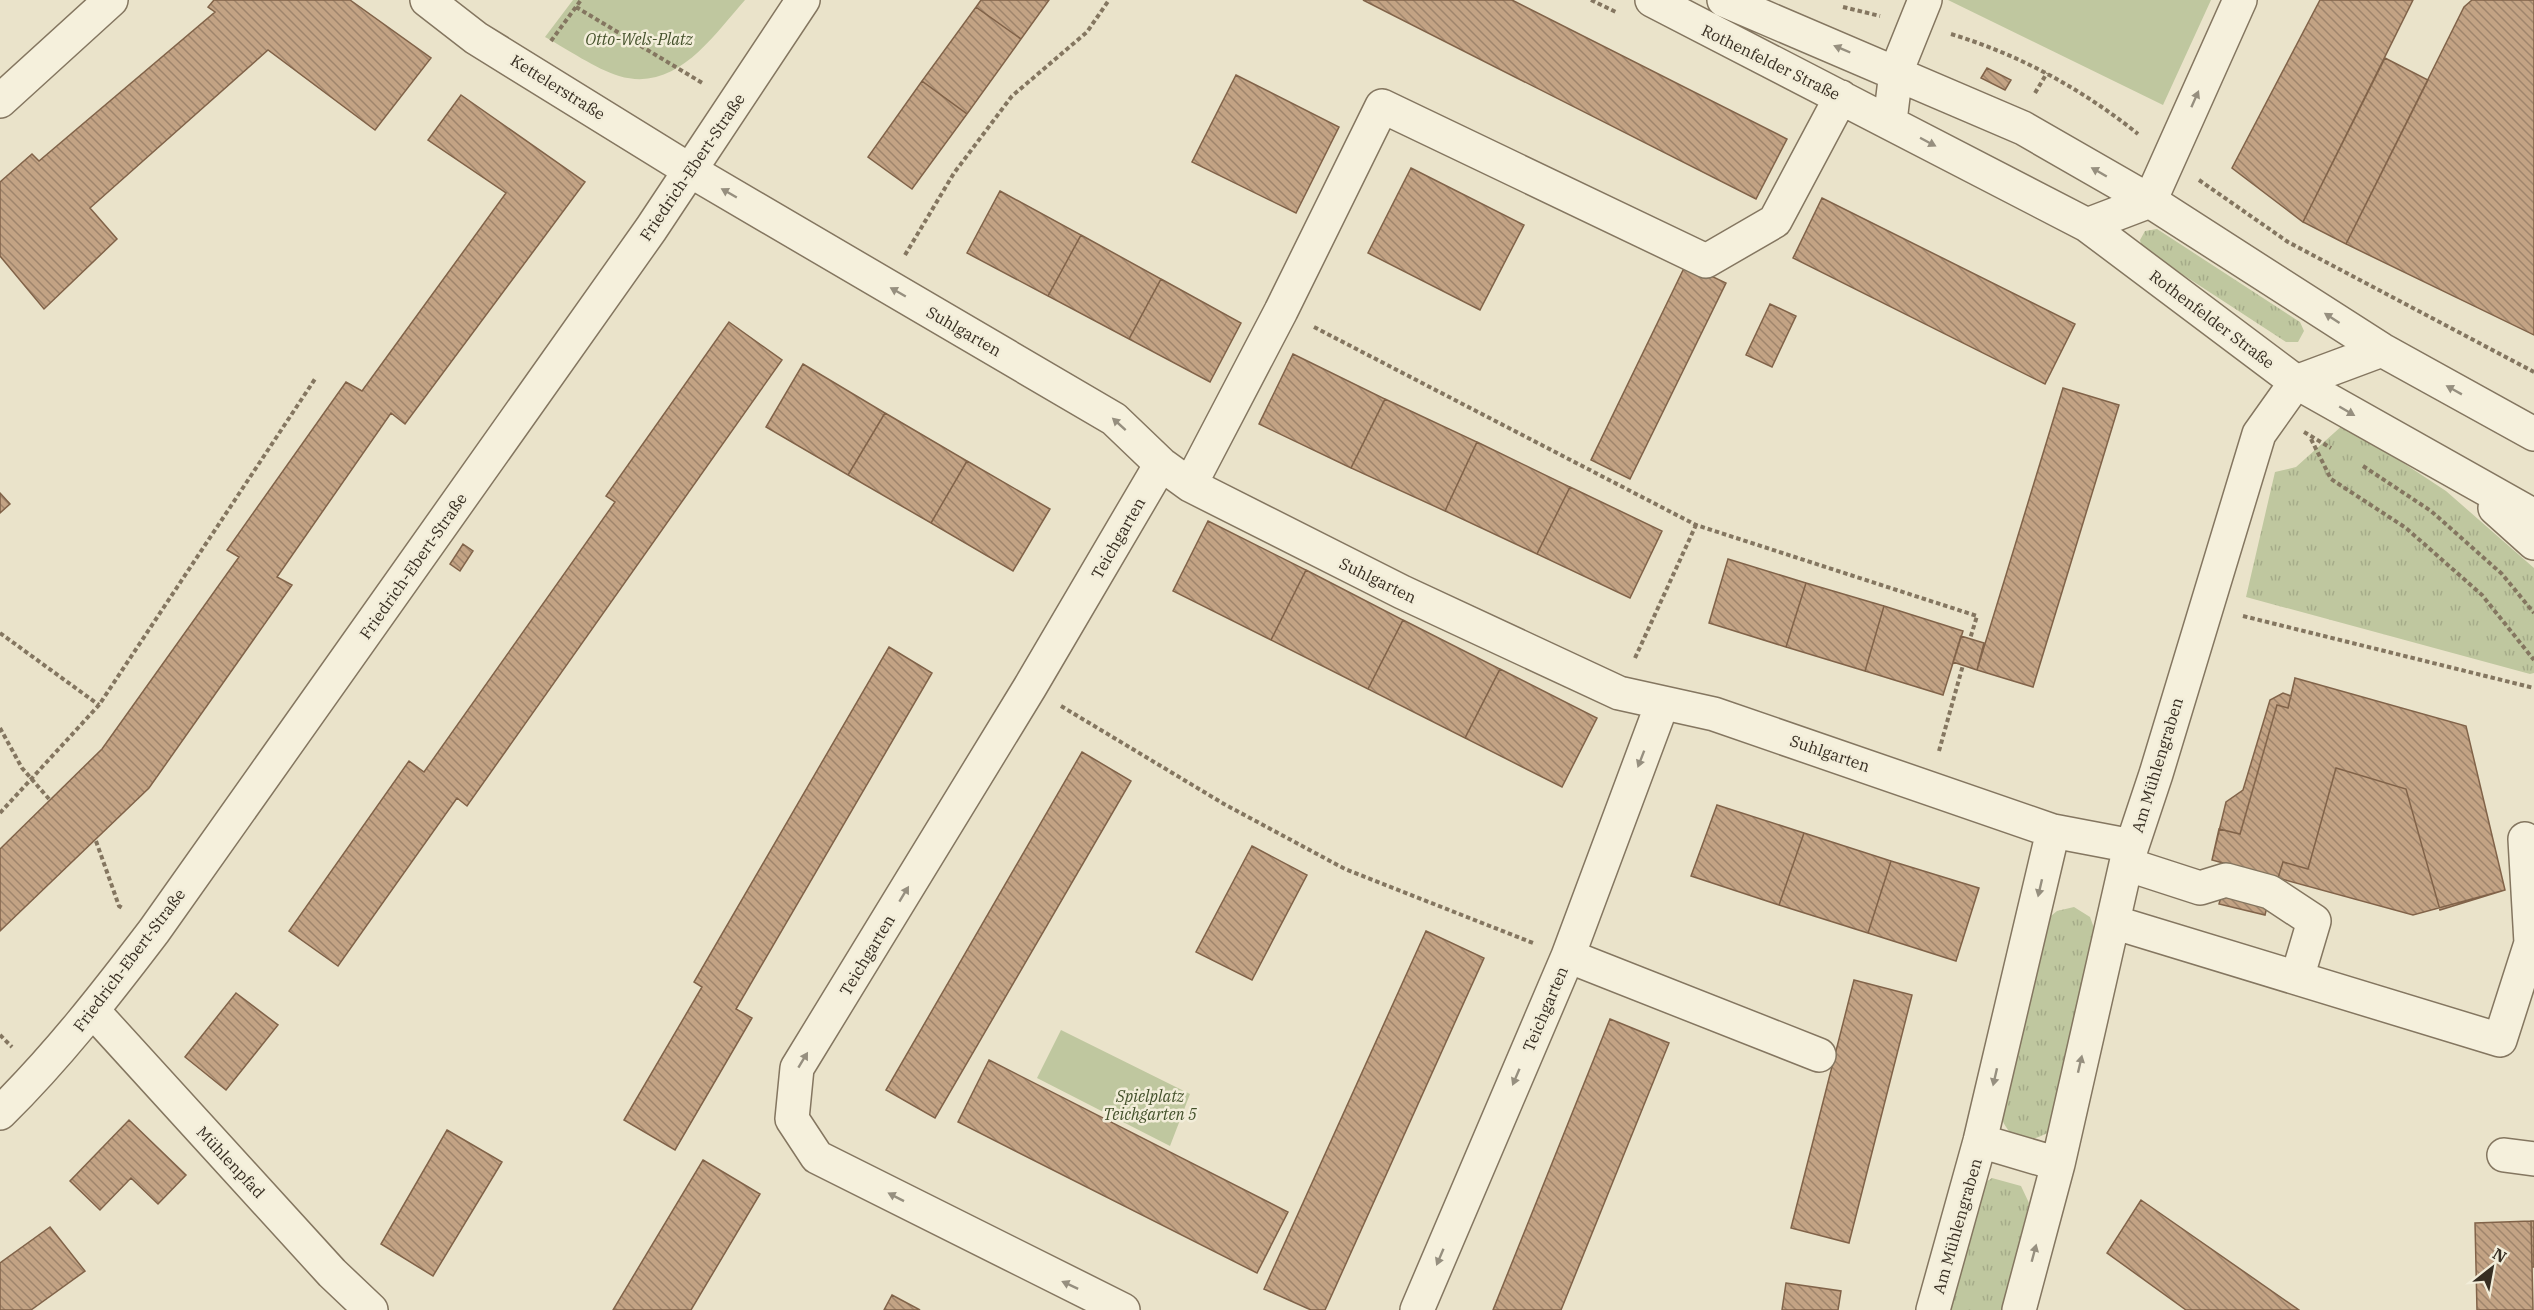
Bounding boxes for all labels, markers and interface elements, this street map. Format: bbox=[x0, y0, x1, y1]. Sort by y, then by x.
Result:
street label: Rothenfelder Straße bbox=[1699, 20, 1843, 104]
park label: Otto-Wels-Platz bbox=[585, 29, 693, 49]
one-way arrow bbox=[1832, 44, 1850, 54]
street label: Kettelerstraße bbox=[507, 50, 609, 124]
street label: Friedrich-Ebert-Straße bbox=[635, 89, 749, 245]
one-way arrow bbox=[2191, 91, 2200, 108]
one-way arrow bbox=[1920, 137, 1937, 147]
one-way arrow bbox=[2091, 166, 2107, 177]
one-way arrow bbox=[721, 188, 737, 199]
street label: Rothenfelder Straße bbox=[2145, 265, 2279, 373]
one-way arrow bbox=[889, 287, 906, 297]
street label: Suhlgarten bbox=[923, 302, 1005, 360]
one-way arrow bbox=[2325, 312, 2341, 324]
one-way arrow bbox=[2445, 385, 2462, 395]
one-way arrow bbox=[2339, 406, 2356, 416]
one-way arrow bbox=[1112, 418, 1127, 431]
street label: Friedrich-Ebert-Straße bbox=[355, 489, 471, 643]
street label: Teichgarten bbox=[1087, 494, 1149, 582]
street label: Suhlgarten bbox=[1336, 553, 1420, 607]
street label: Am Mühlengraben bbox=[2127, 695, 2187, 835]
street label: Suhlgarten bbox=[1787, 730, 1873, 776]
one-way arrow bbox=[1636, 750, 1646, 768]
one-way arrow bbox=[2035, 878, 2044, 897]
street label: Friedrich-Ebert-Straße bbox=[69, 885, 189, 1035]
one-way arrow bbox=[899, 886, 910, 902]
street label: Teichgarten bbox=[835, 911, 899, 999]
street label: Teichgarten bbox=[1518, 963, 1572, 1055]
one-way arrow bbox=[797, 1052, 808, 1068]
one-way arrow bbox=[2076, 1055, 2086, 1073]
one-way arrow bbox=[1990, 1068, 2000, 1087]
one-way arrow bbox=[1511, 1069, 1521, 1087]
park label: Spielplatz Teichgarten 5 bbox=[1103, 1086, 1197, 1124]
street label: Mühlenpfad bbox=[193, 1122, 270, 1202]
street label: Am Mühlengraben bbox=[1928, 1156, 1986, 1296]
one-way arrow bbox=[888, 1193, 905, 1202]
north arrow bbox=[2462, 1238, 2522, 1298]
text: N bbox=[2489, 1243, 2510, 1267]
one-way arrow bbox=[2029, 1244, 2039, 1263]
one-way arrow bbox=[1435, 1248, 1445, 1266]
one-way arrow bbox=[1062, 1281, 1079, 1290]

